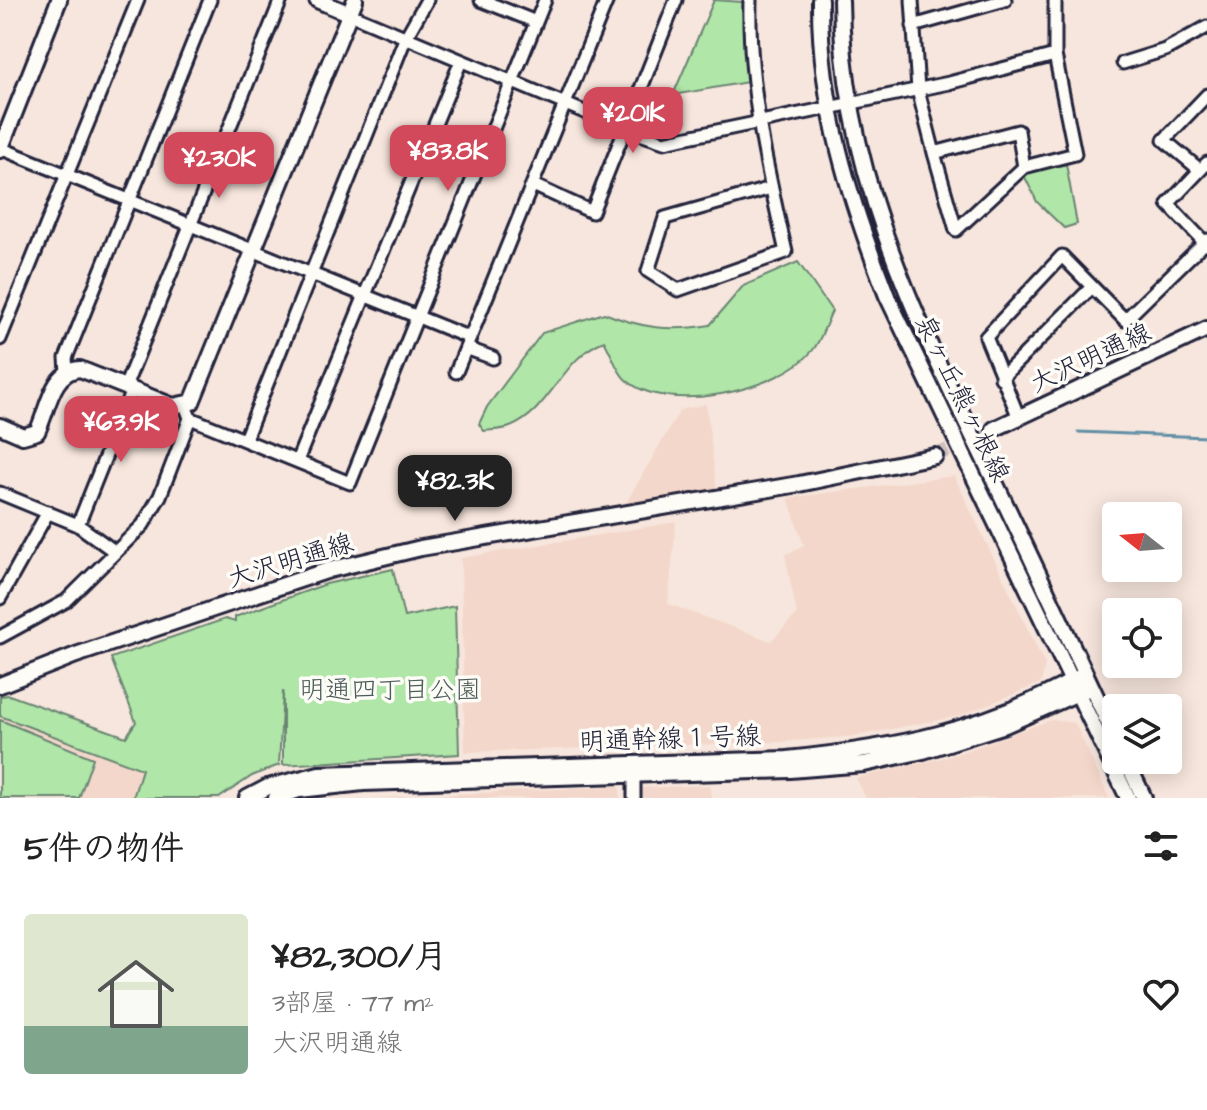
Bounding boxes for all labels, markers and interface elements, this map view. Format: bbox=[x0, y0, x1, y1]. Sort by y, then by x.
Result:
pin: ¥201K bbox=[577, 87, 689, 155]
text: ¥201K bbox=[601, 95, 665, 131]
pin: ¥83.8K bbox=[383, 125, 513, 193]
pin: ¥230K bbox=[163, 132, 275, 200]
text: ¥83.8K bbox=[408, 133, 488, 169]
text: ¥230K bbox=[182, 140, 256, 176]
street label: 泉ヶ丘熊ヶ根線 bbox=[906, 309, 1018, 488]
street label: 大沢明通線 bbox=[1024, 314, 1157, 402]
pin: ¥63.9K bbox=[56, 396, 186, 464]
text: ¥63.9K bbox=[82, 404, 160, 440]
pin: ¥82.3K bbox=[390, 455, 520, 523]
text: ¥82.3K bbox=[416, 463, 494, 499]
north arrow bbox=[1102, 502, 1182, 582]
map controls bbox=[1102, 502, 1182, 774]
street label: 大沢明通線 bbox=[223, 525, 358, 597]
button: locate bbox=[1102, 598, 1182, 678]
park label: 明通四丁目公園 bbox=[299, 672, 481, 708]
button: layers bbox=[1102, 694, 1182, 774]
street label: 明通幹線１号線 bbox=[578, 718, 762, 760]
icon: filters bbox=[1139, 824, 1183, 868]
text: 5件の物件 bbox=[24, 825, 184, 873]
text: ¥82,300/月 bbox=[272, 933, 447, 981]
icon: home bbox=[88, 946, 184, 1042]
icon: heart bbox=[1139, 972, 1183, 1016]
text: 3部屋 · 77 m² bbox=[272, 985, 434, 1021]
text: 大沢明通線 bbox=[272, 1025, 402, 1061]

